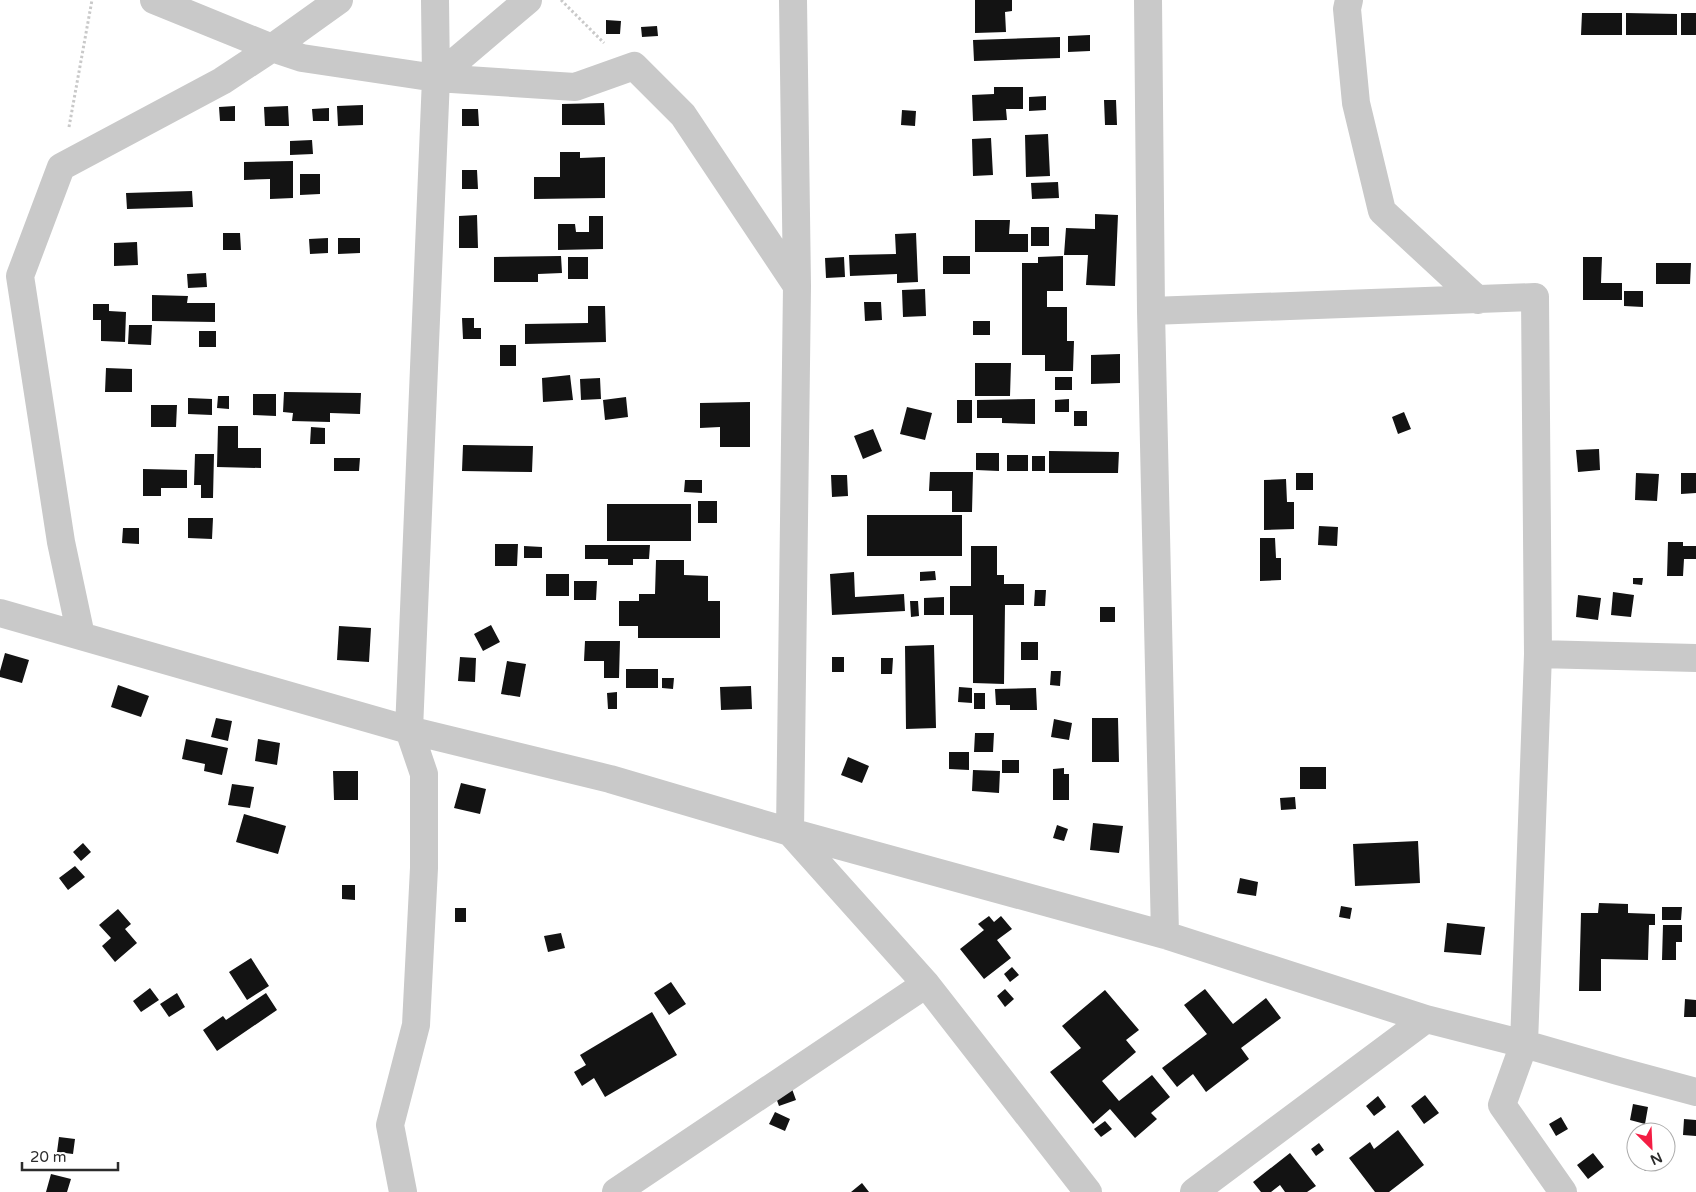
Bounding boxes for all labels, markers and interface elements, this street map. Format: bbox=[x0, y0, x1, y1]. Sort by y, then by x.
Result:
north arrow bbox=[1626, 1122, 1676, 1172]
scale bar bbox=[22, 1140, 119, 1172]
text: 20 m bbox=[30, 1148, 67, 1166]
text: N bbox=[1647, 1148, 1665, 1168]

